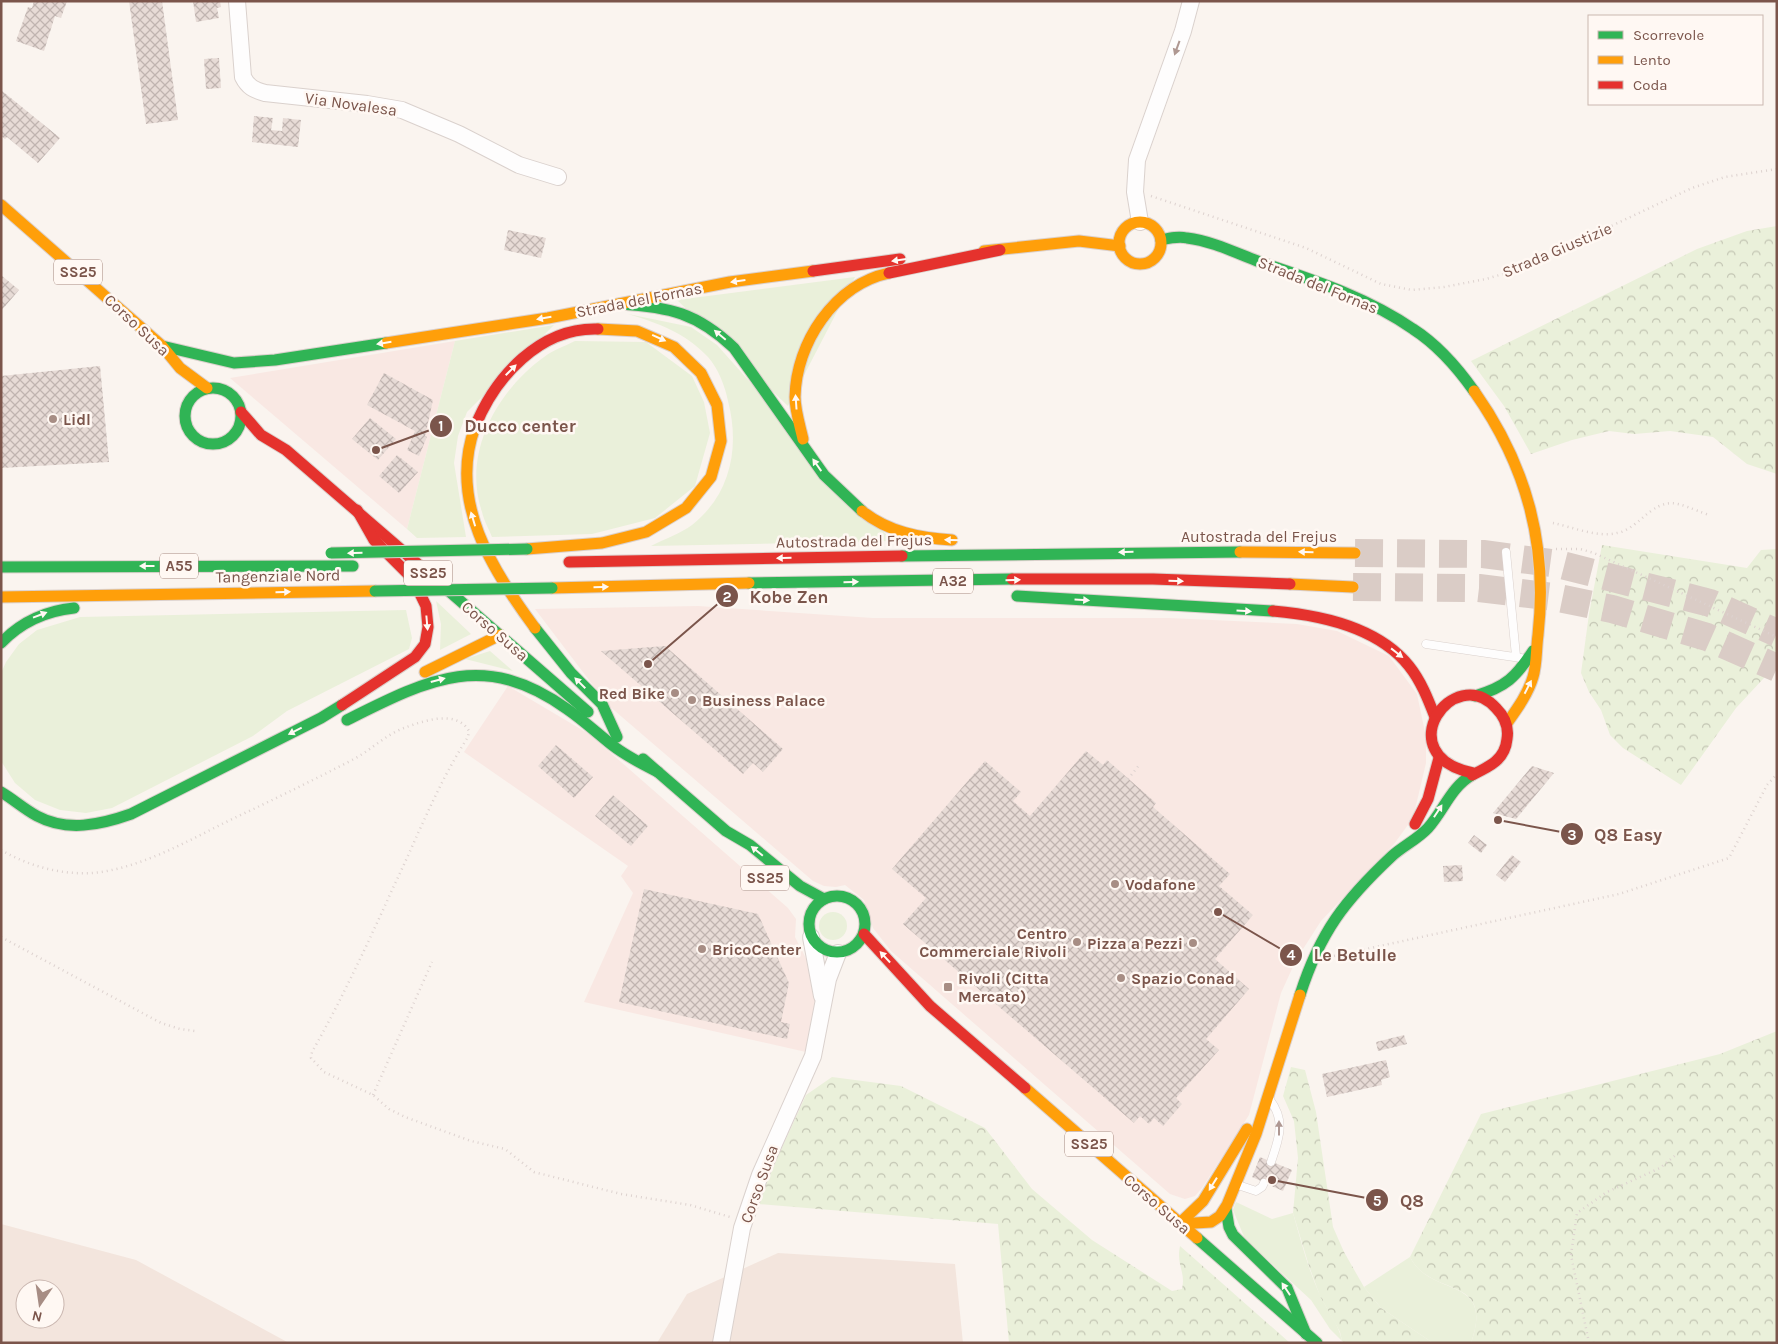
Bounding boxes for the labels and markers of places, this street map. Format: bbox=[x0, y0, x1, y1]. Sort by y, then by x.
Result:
place label: Lidl bbox=[63, 410, 91, 429]
callout: Ducco center bbox=[429, 410, 585, 443]
marker: Lidl bbox=[47, 413, 59, 425]
callout: Kobe Zen bbox=[715, 580, 839, 613]
place label: Red Bike bbox=[599, 684, 665, 703]
marker: Red Bike bbox=[669, 687, 681, 699]
place label: Business Palace bbox=[702, 691, 825, 710]
marker: Business Palace bbox=[686, 694, 698, 706]
callout: Q8 Easy bbox=[1559, 818, 1672, 851]
place label: Vodafone bbox=[1125, 875, 1196, 894]
marker: Vodafone bbox=[1109, 878, 1121, 890]
place label: Centro Commerciale Rivoli bbox=[919, 924, 1067, 961]
place label: Pizza a Pezzi bbox=[1087, 934, 1183, 953]
marker: Centro Commerciale Rivoli bbox=[1071, 936, 1083, 948]
marker: Pizza a Pezzi bbox=[1187, 937, 1199, 949]
callout: Le Betulle bbox=[1279, 938, 1407, 971]
place label: BricoCenter bbox=[712, 940, 802, 959]
marker: BricoCenter bbox=[696, 943, 708, 955]
place label: Rivoli (Citta Mercato) bbox=[958, 969, 1049, 1006]
place label: Spazio Conad bbox=[1131, 969, 1235, 988]
marker: Spazio Conad bbox=[1115, 972, 1127, 984]
marker: Rivoli (Citta Mercato) bbox=[942, 981, 954, 993]
callout: Q8 bbox=[1365, 1184, 1434, 1217]

